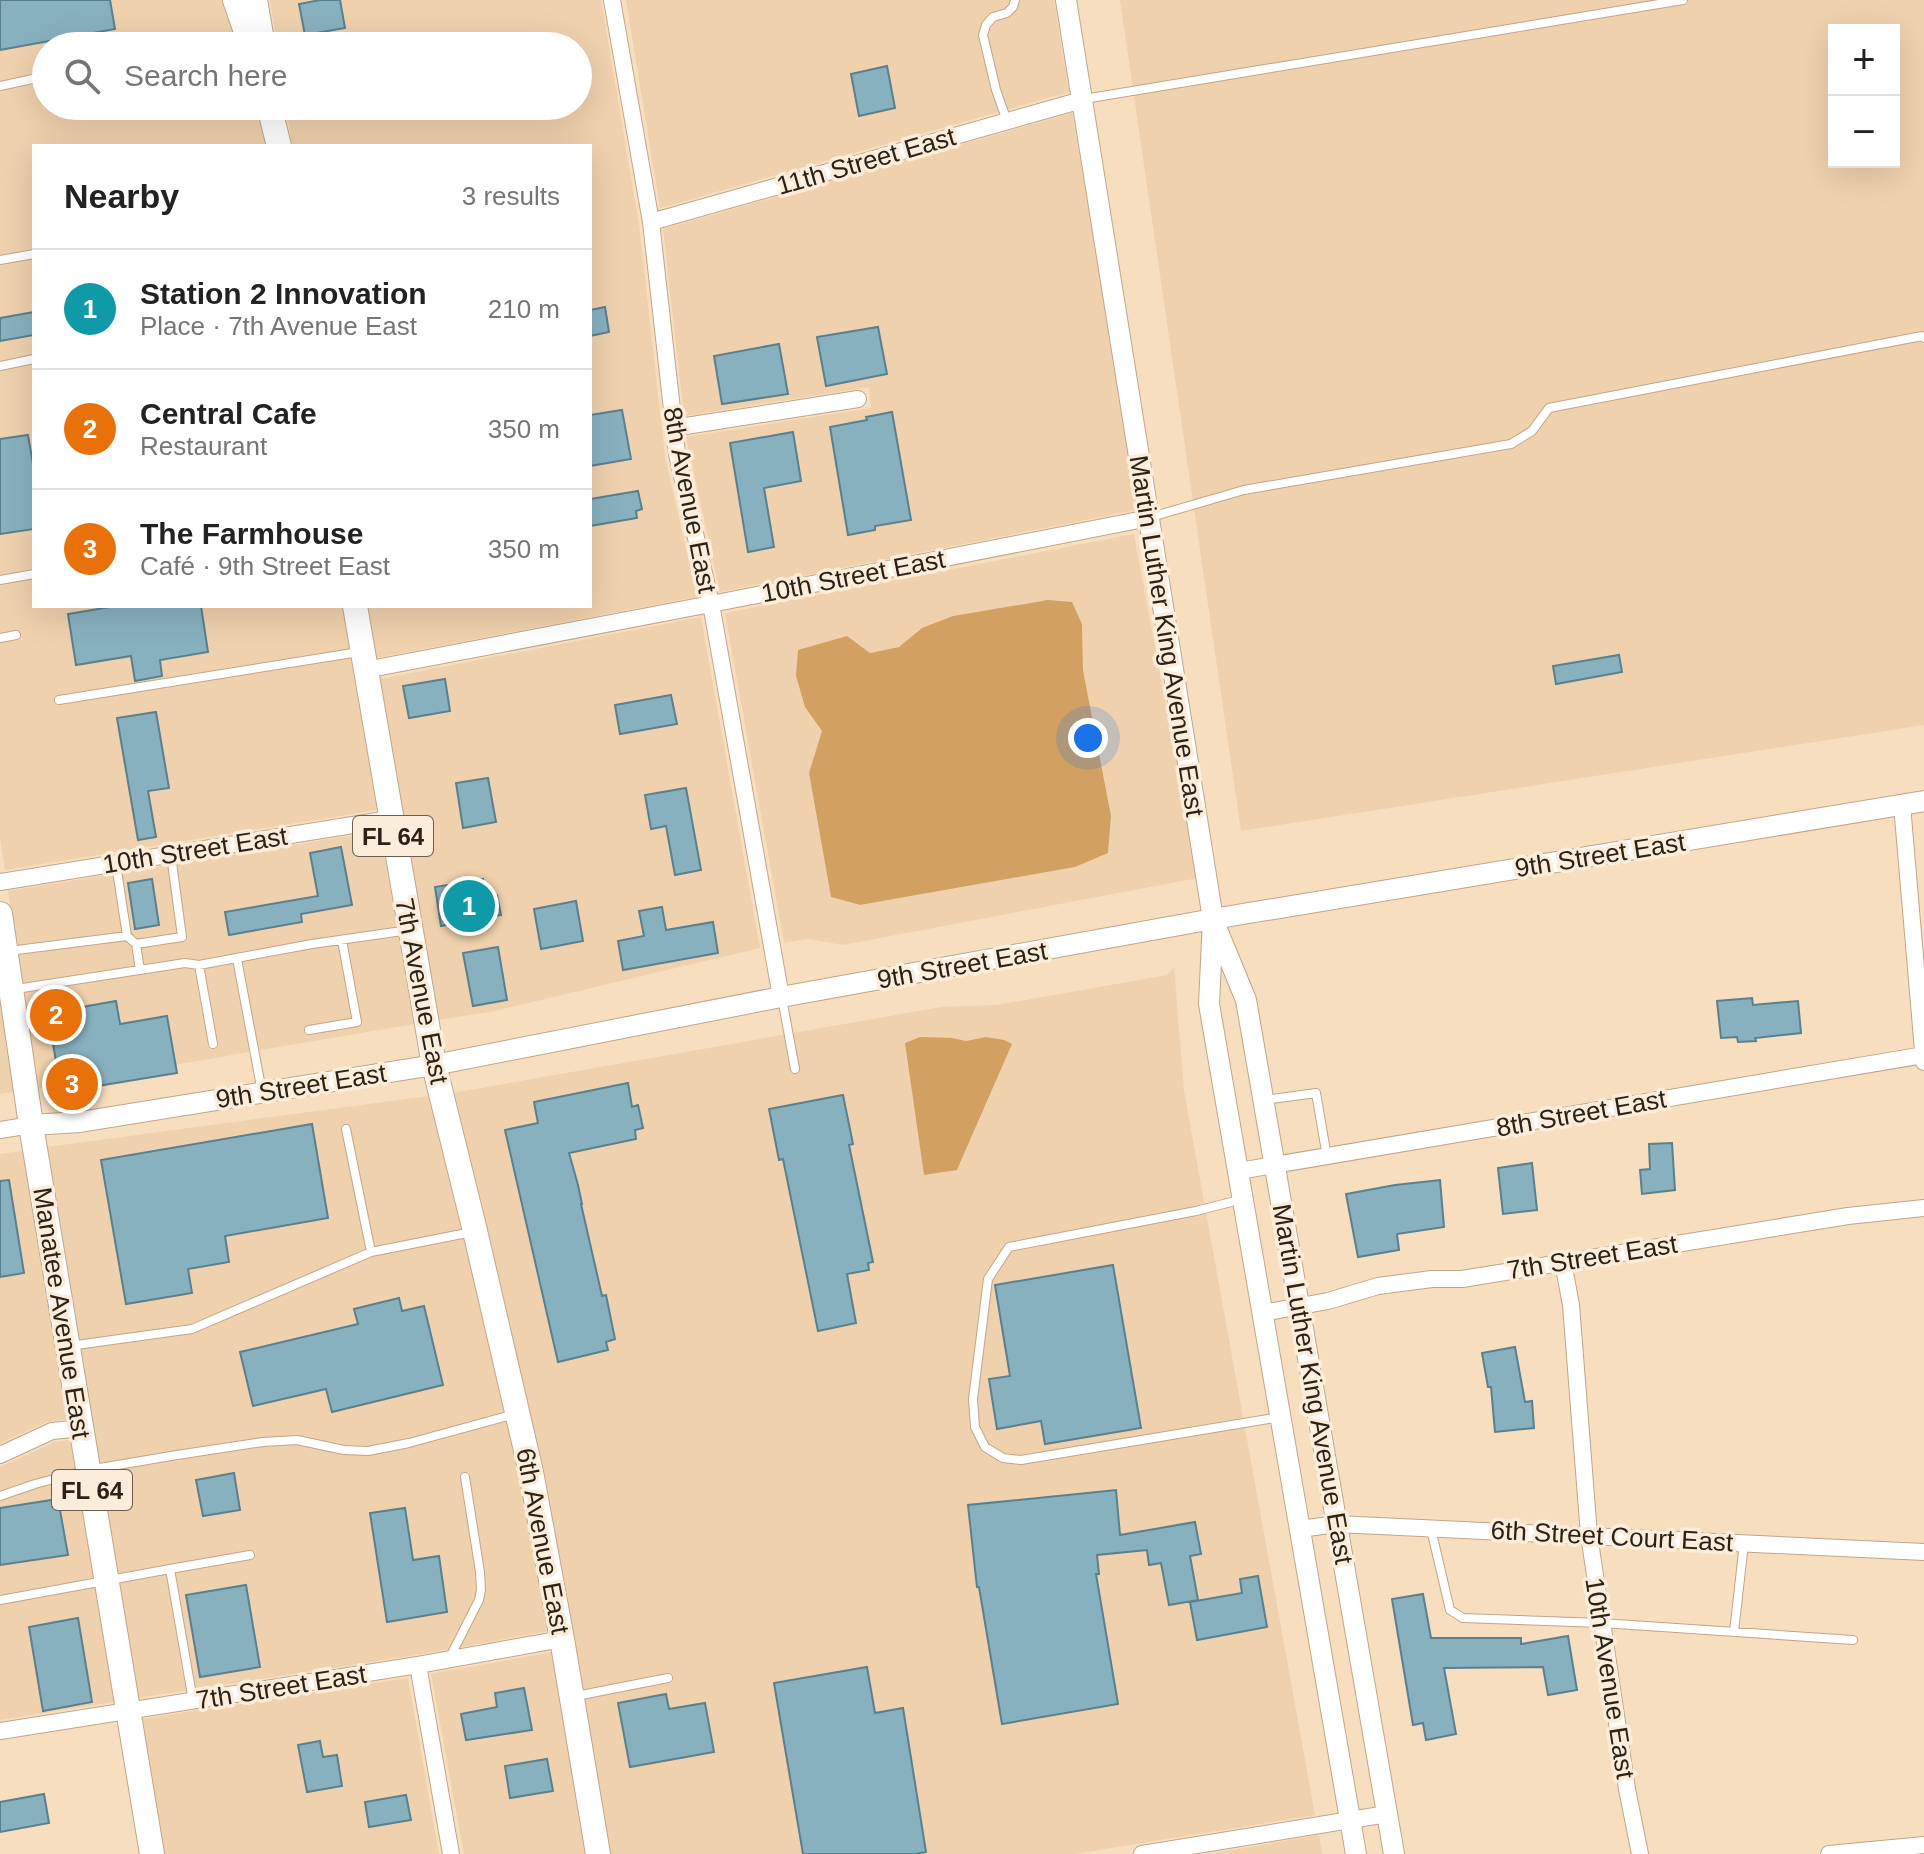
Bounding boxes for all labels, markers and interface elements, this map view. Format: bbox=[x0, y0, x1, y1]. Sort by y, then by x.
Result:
map controls bbox=[1828, 24, 1900, 168]
button: + bbox=[1828, 24, 1900, 96]
search box bbox=[32, 32, 592, 120]
icon: search bbox=[60, 54, 104, 98]
text: Search here bbox=[124, 59, 287, 92]
button: − bbox=[1828, 96, 1900, 168]
street label: 11th Street East bbox=[773, 121, 960, 201]
text: Nearby bbox=[64, 177, 179, 215]
text: 3 results bbox=[462, 181, 560, 211]
text: Station 2 Innovation bbox=[140, 277, 427, 310]
text: 1 bbox=[83, 294, 97, 324]
text: 210 m bbox=[488, 294, 560, 324]
text: Place · 7th Avenue East bbox=[140, 311, 417, 341]
text: Central Cafe bbox=[140, 397, 317, 430]
street label: 8th Avenue East bbox=[657, 404, 723, 596]
text: 2 bbox=[83, 414, 97, 444]
text: 350 m bbox=[488, 414, 560, 444]
text: Restaurant bbox=[140, 431, 267, 461]
street label: Martin Luther King Avenue East bbox=[1124, 453, 1211, 819]
text: The Farmhouse bbox=[140, 517, 363, 550]
text: 3 bbox=[83, 534, 97, 564]
text: 350 m bbox=[488, 534, 560, 564]
street label: 10th Street East bbox=[759, 543, 948, 609]
text: Café · 9th Street East bbox=[140, 551, 390, 581]
your location bbox=[1068, 718, 1108, 758]
road number: FL 64 bbox=[353, 816, 433, 856]
street label: 10th Street East bbox=[101, 820, 290, 879]
street label: 9th Street East bbox=[1513, 827, 1688, 883]
pin: 1 bbox=[443, 876, 495, 936]
street label: 7th Avenue East bbox=[389, 895, 455, 1087]
street label: 9th Street East bbox=[875, 935, 1050, 995]
pin: 2 bbox=[30, 985, 82, 1045]
pin: 3 bbox=[46, 1054, 98, 1114]
street label: 9th Street East bbox=[214, 1058, 389, 1114]
street label: 8th Street East bbox=[1494, 1083, 1669, 1143]
street label: Manatee Avenue East bbox=[27, 1185, 97, 1442]
street label: Martin Luther King Avenue East bbox=[1267, 1202, 1360, 1567]
street label: 7th Street East bbox=[1505, 1229, 1680, 1285]
street label: 6th Avenue East bbox=[510, 1445, 576, 1637]
road number: FL 64 bbox=[52, 1470, 132, 1510]
street label: 6th Street Court East bbox=[1490, 1515, 1735, 1557]
street label: 10th Avenue East bbox=[1579, 1575, 1641, 1782]
street label: 7th Street East bbox=[194, 1659, 369, 1715]

